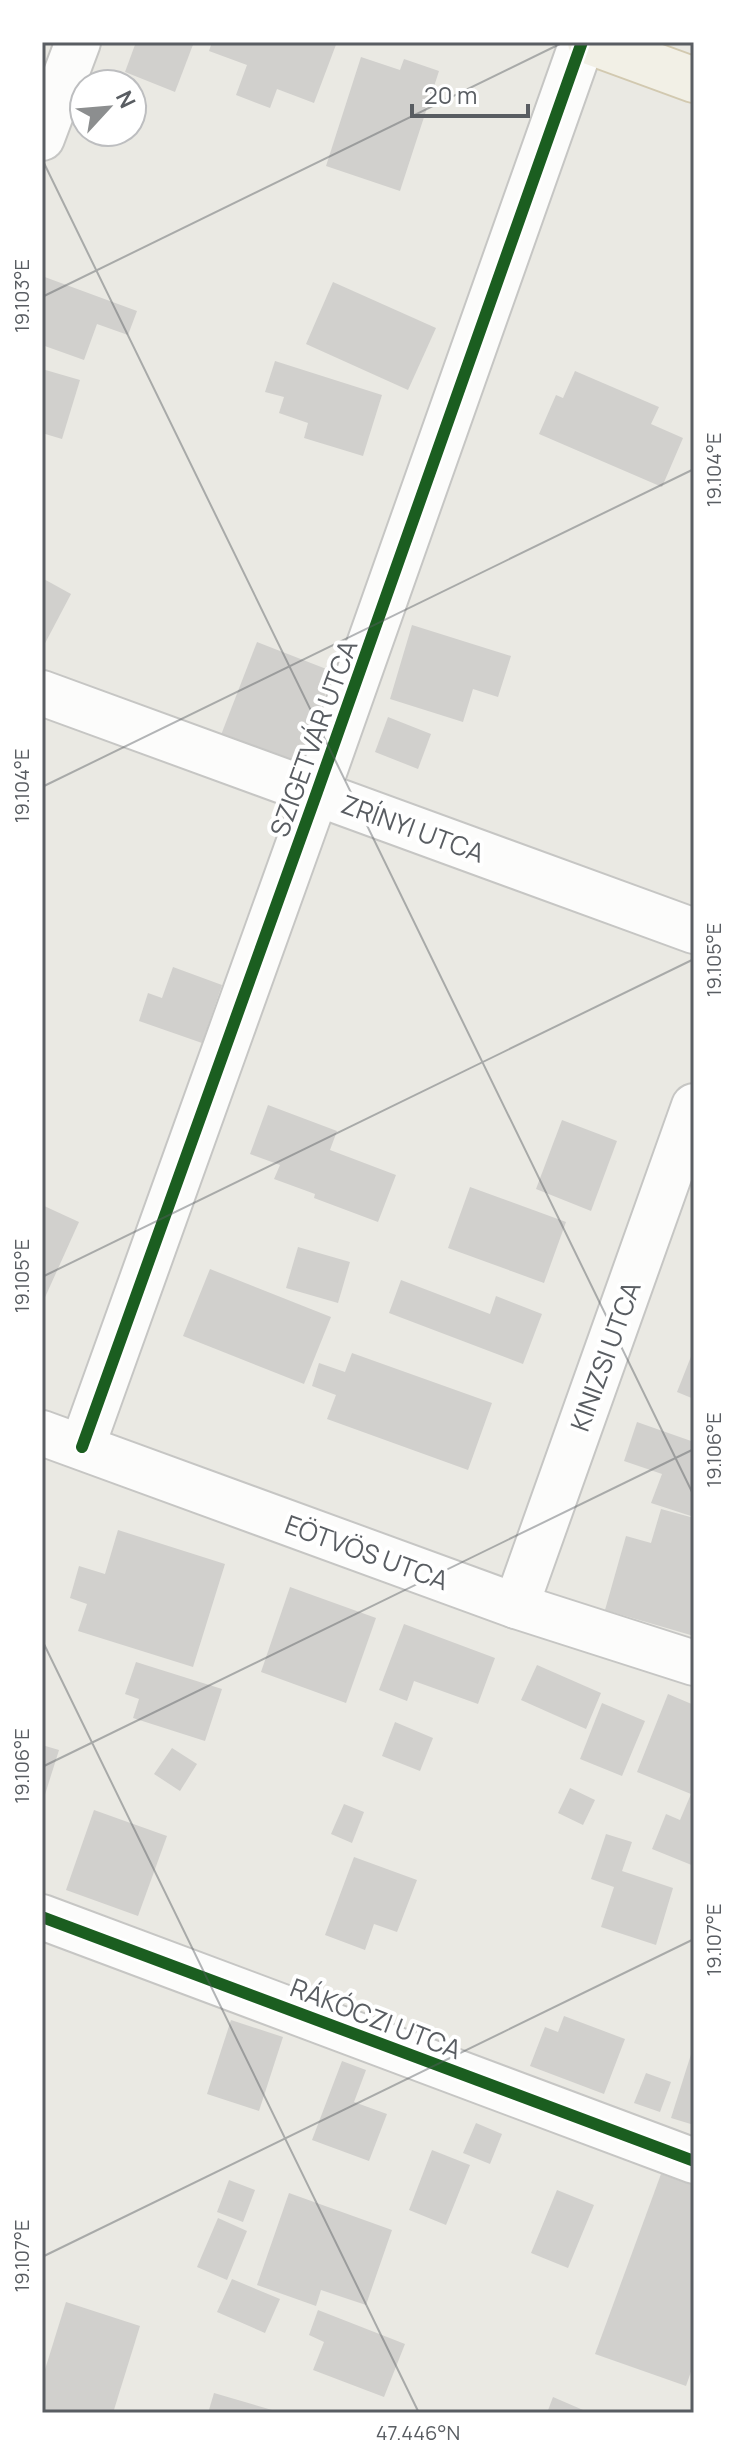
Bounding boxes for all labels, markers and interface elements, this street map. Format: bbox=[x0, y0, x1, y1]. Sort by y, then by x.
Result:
north arrow bbox=[68, 68, 148, 148]
scale bar bbox=[412, 68, 528, 118]
text: 20 m bbox=[424, 78, 477, 111]
text: N bbox=[109, 86, 143, 113]
text: 19.103°E bbox=[8, 259, 35, 333]
text: 19.104°E bbox=[700, 433, 727, 507]
street label: SZIGETVÁR UTCA bbox=[261, 635, 365, 841]
text: 19.104°E bbox=[8, 749, 35, 823]
street label: ZRÍNYI UTCA bbox=[336, 785, 490, 871]
text: 19.105°E bbox=[700, 923, 727, 997]
text: 19.105°E bbox=[8, 1239, 35, 1313]
street label: KINIZSI UTCA bbox=[561, 1276, 649, 1436]
text: 19.106°E bbox=[700, 1412, 727, 1488]
street label: EÖTVÖS UTCA bbox=[280, 1506, 454, 1598]
text: 19.106°E bbox=[8, 1728, 35, 1804]
text: 19.107°E bbox=[700, 1904, 727, 1976]
street label: RÁKÓCZI UTCA bbox=[285, 1969, 467, 2067]
text: 19.107°E bbox=[8, 2220, 35, 2292]
text: 47.446°N bbox=[376, 2419, 460, 2446]

